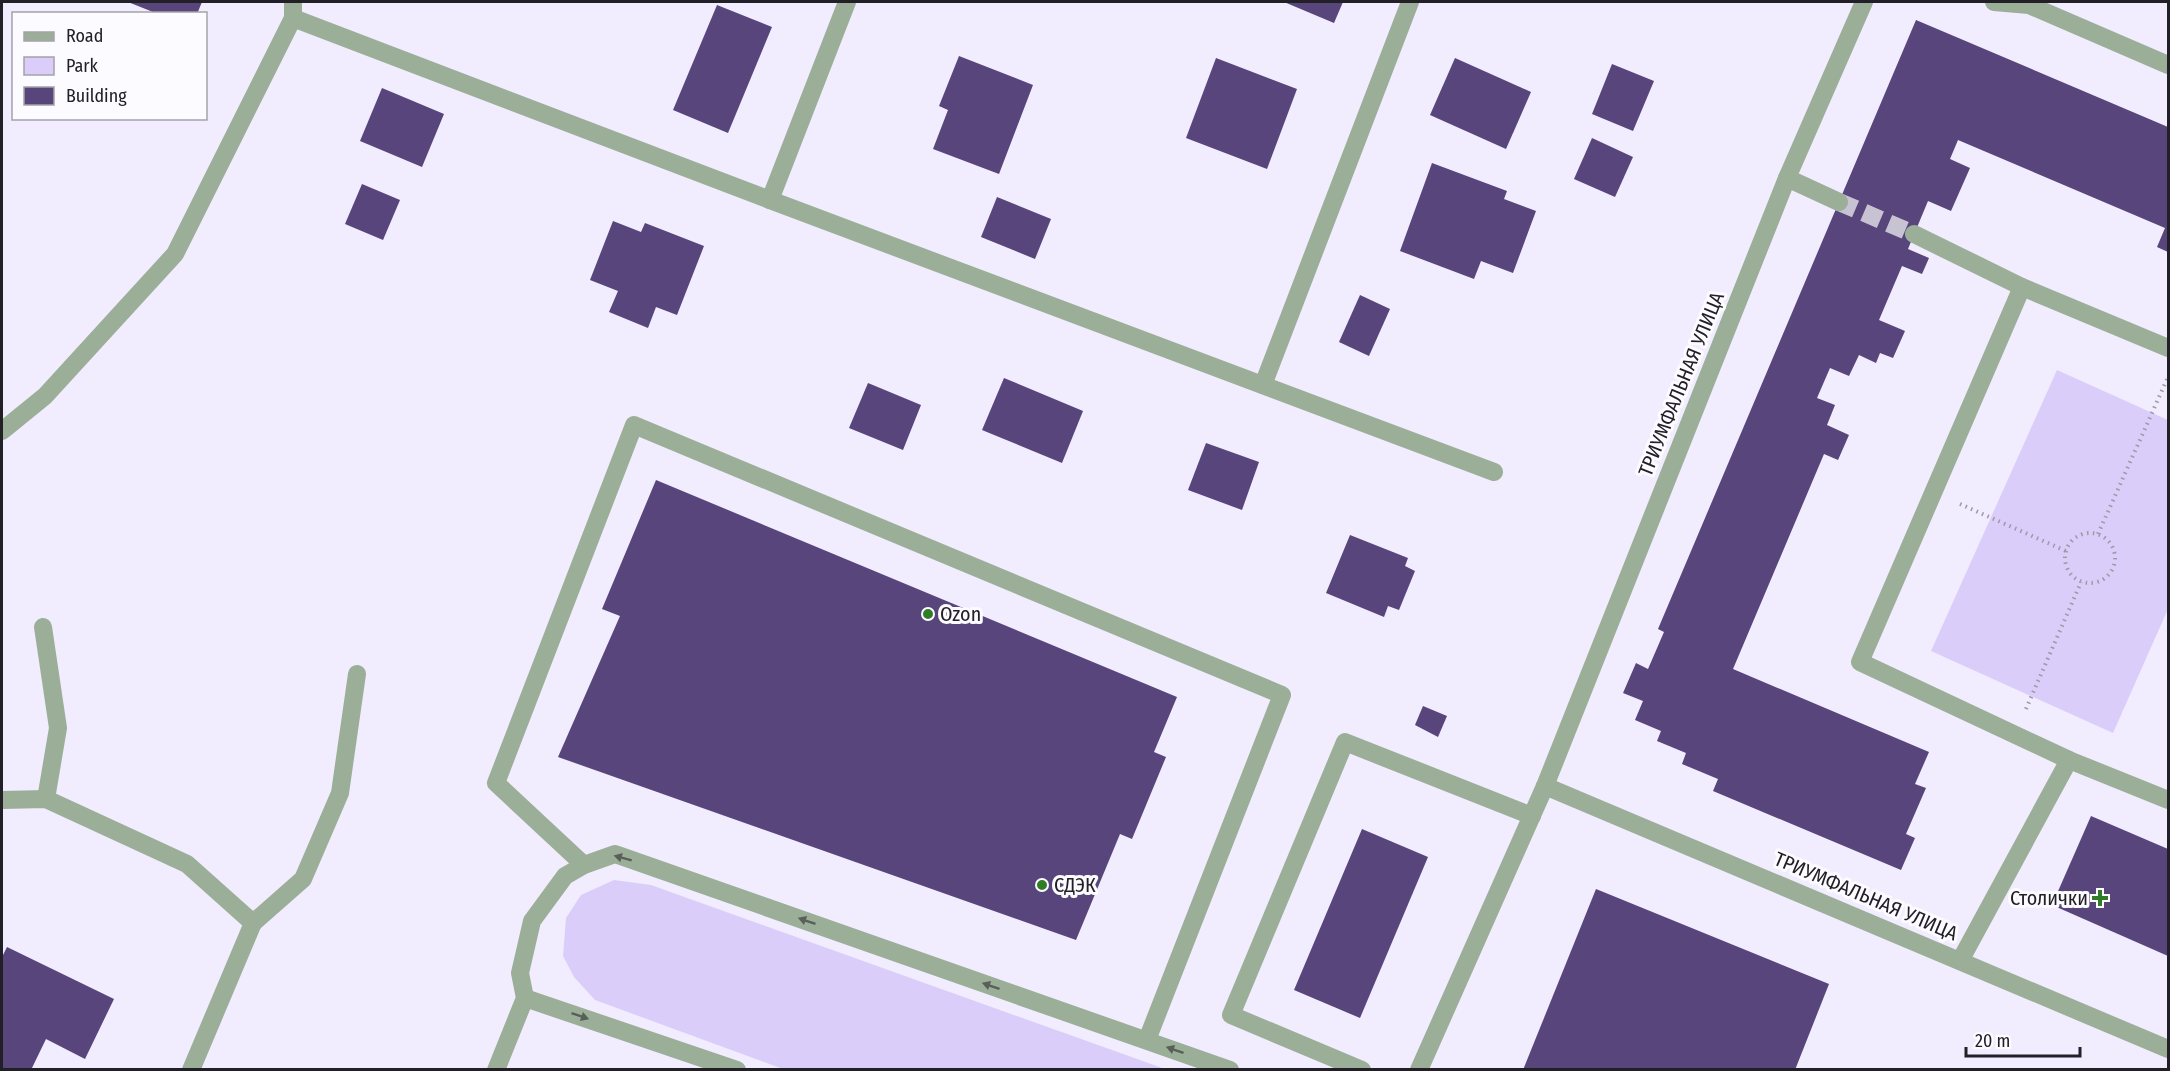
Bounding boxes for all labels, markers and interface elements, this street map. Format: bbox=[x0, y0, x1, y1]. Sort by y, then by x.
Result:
legend bbox=[12, 12, 207, 120]
text: Road bbox=[66, 25, 103, 47]
text: Park bbox=[66, 55, 99, 77]
text: Building bbox=[66, 85, 127, 107]
street label: ТРИУМФАЛЬНАЯ УЛИЦА bbox=[1633, 288, 1729, 480]
place label: Ozon bbox=[940, 602, 981, 626]
marker: Ozon bbox=[921, 607, 935, 621]
street label: ТРИУМФАЛЬНАЯ УЛИЦА bbox=[1771, 847, 1962, 946]
one-way arrow bbox=[614, 853, 632, 862]
place label: СДЭК bbox=[1054, 873, 1096, 897]
marker: СДЭК bbox=[1035, 878, 1049, 892]
place label: Столички bbox=[2010, 886, 2088, 910]
marker: Столички bbox=[2093, 891, 2107, 905]
one-way arrow bbox=[798, 916, 816, 926]
one-way arrow bbox=[982, 980, 1000, 990]
one-way arrow bbox=[571, 1012, 589, 1022]
scale bar bbox=[1966, 1020, 2080, 1058]
text: 20 m bbox=[1975, 1030, 2010, 1052]
one-way arrow bbox=[1166, 1045, 1184, 1055]

